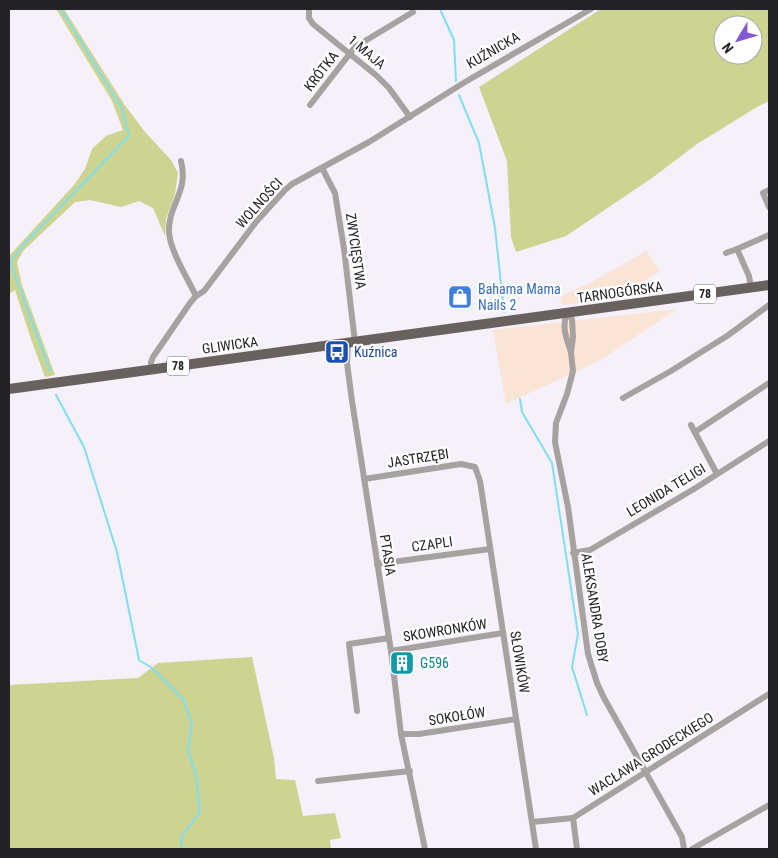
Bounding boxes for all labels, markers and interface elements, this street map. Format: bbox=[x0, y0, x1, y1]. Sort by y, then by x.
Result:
north arrow bbox=[713, 15, 763, 65]
street label: KUŹNICKA bbox=[463, 28, 522, 72]
street label: 1 MAJA bbox=[345, 32, 389, 72]
text: N bbox=[719, 40, 737, 56]
street label: KRÓTKA bbox=[300, 47, 342, 94]
street label: WOLNOŚCI bbox=[232, 174, 286, 231]
street label: ZWYCIĘSTWA bbox=[343, 212, 369, 290]
street label: TARNOGÓRSKA bbox=[576, 277, 664, 306]
place label: Bahama Mama Nails 2 bbox=[478, 281, 561, 313]
shop icon: Bahama Mama Nails 2 bbox=[447, 284, 473, 310]
road number: 78 bbox=[694, 284, 716, 304]
street label: GLIWICKA bbox=[201, 333, 259, 357]
bus stop icon: Kuźnica bbox=[324, 339, 350, 365]
place label: Kuźnica bbox=[354, 344, 398, 360]
road number: 78 bbox=[167, 356, 189, 376]
street label: JASTRZĘBI bbox=[386, 445, 450, 471]
street label: LEONIDA TELIGI bbox=[624, 460, 708, 520]
street label: PTASIA bbox=[377, 533, 399, 577]
street label: CZAPLI bbox=[410, 533, 454, 555]
street label: ALEKSANDRA DOBY bbox=[578, 552, 612, 665]
street label: SKOWRONKÓW bbox=[402, 614, 488, 645]
street label: SŁOWIKÓW bbox=[507, 629, 534, 695]
building icon: G596 bbox=[389, 650, 415, 676]
place label: G596 bbox=[420, 655, 449, 671]
street label: SOKOŁÓW bbox=[427, 703, 487, 728]
street label: WACŁAWA GRODECKIEGO bbox=[586, 709, 716, 799]

